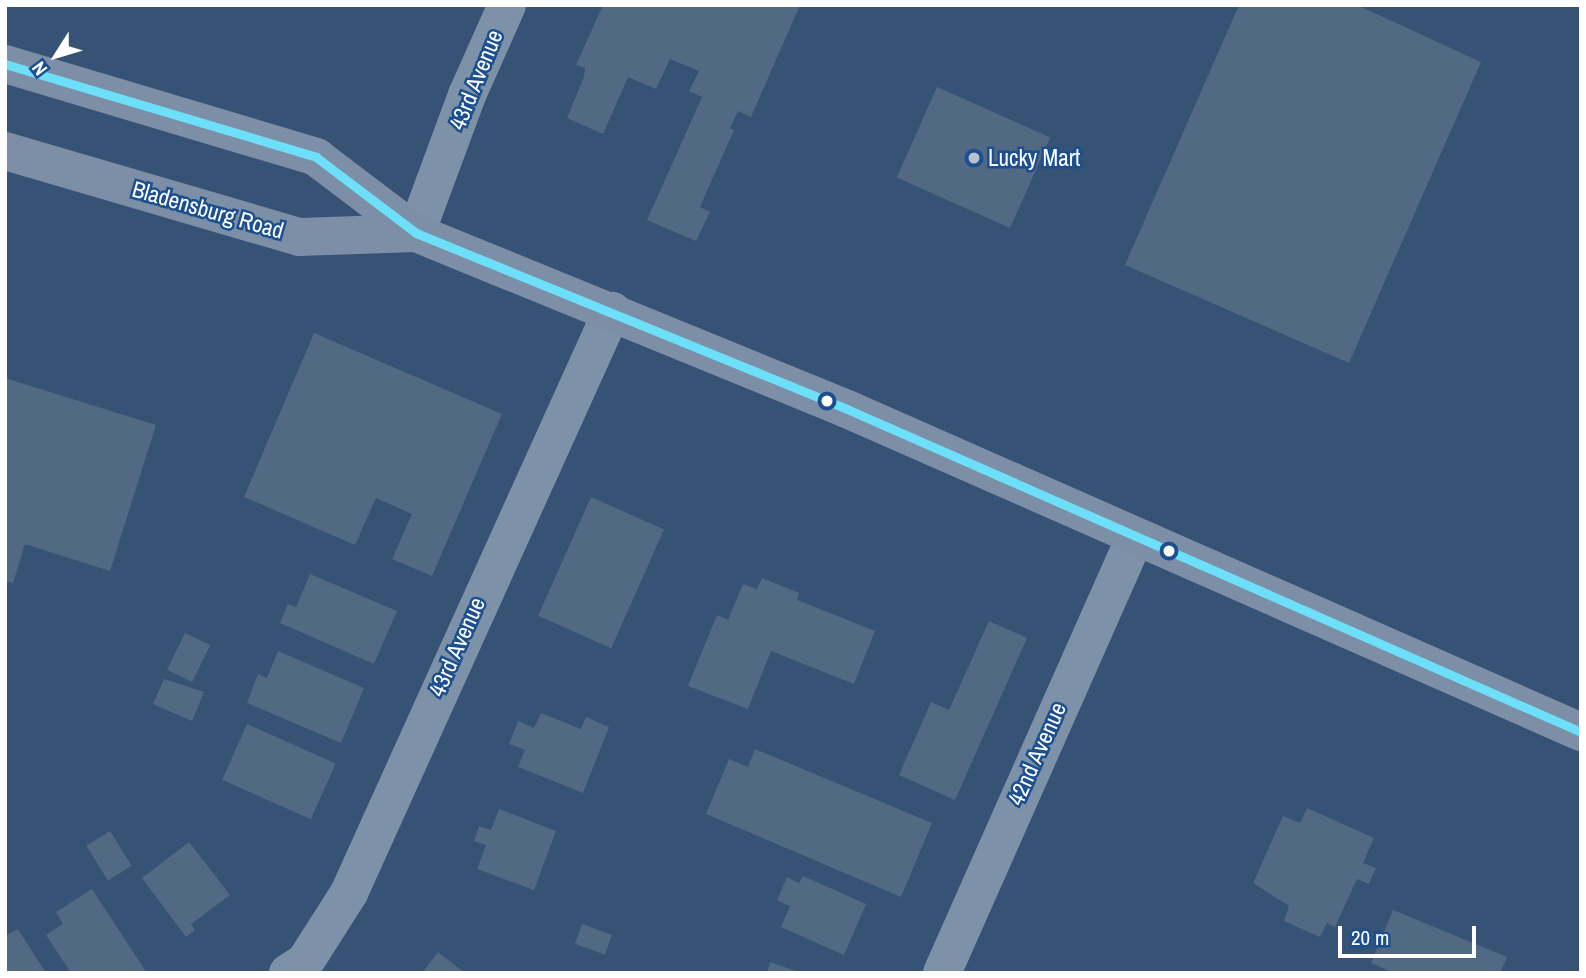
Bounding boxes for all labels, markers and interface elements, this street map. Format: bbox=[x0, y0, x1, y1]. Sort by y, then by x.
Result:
north arrow bbox=[21, 21, 91, 91]
street label: 43rd Avenue bbox=[443, 25, 509, 135]
text: N bbox=[25, 56, 53, 81]
place label: Lucky Mart bbox=[988, 144, 1080, 172]
marker: Lucky Mart bbox=[966, 150, 982, 166]
street label: Bladensburg Road bbox=[129, 175, 287, 245]
unlabelled marker bbox=[820, 394, 834, 408]
unlabelled marker bbox=[1162, 544, 1176, 558]
street label: 43rd Avenue bbox=[423, 593, 491, 701]
street label: 42nd Avenue bbox=[1002, 698, 1072, 810]
scale bar bbox=[1341, 912, 1479, 956]
text: 20 m bbox=[1351, 923, 1389, 952]

